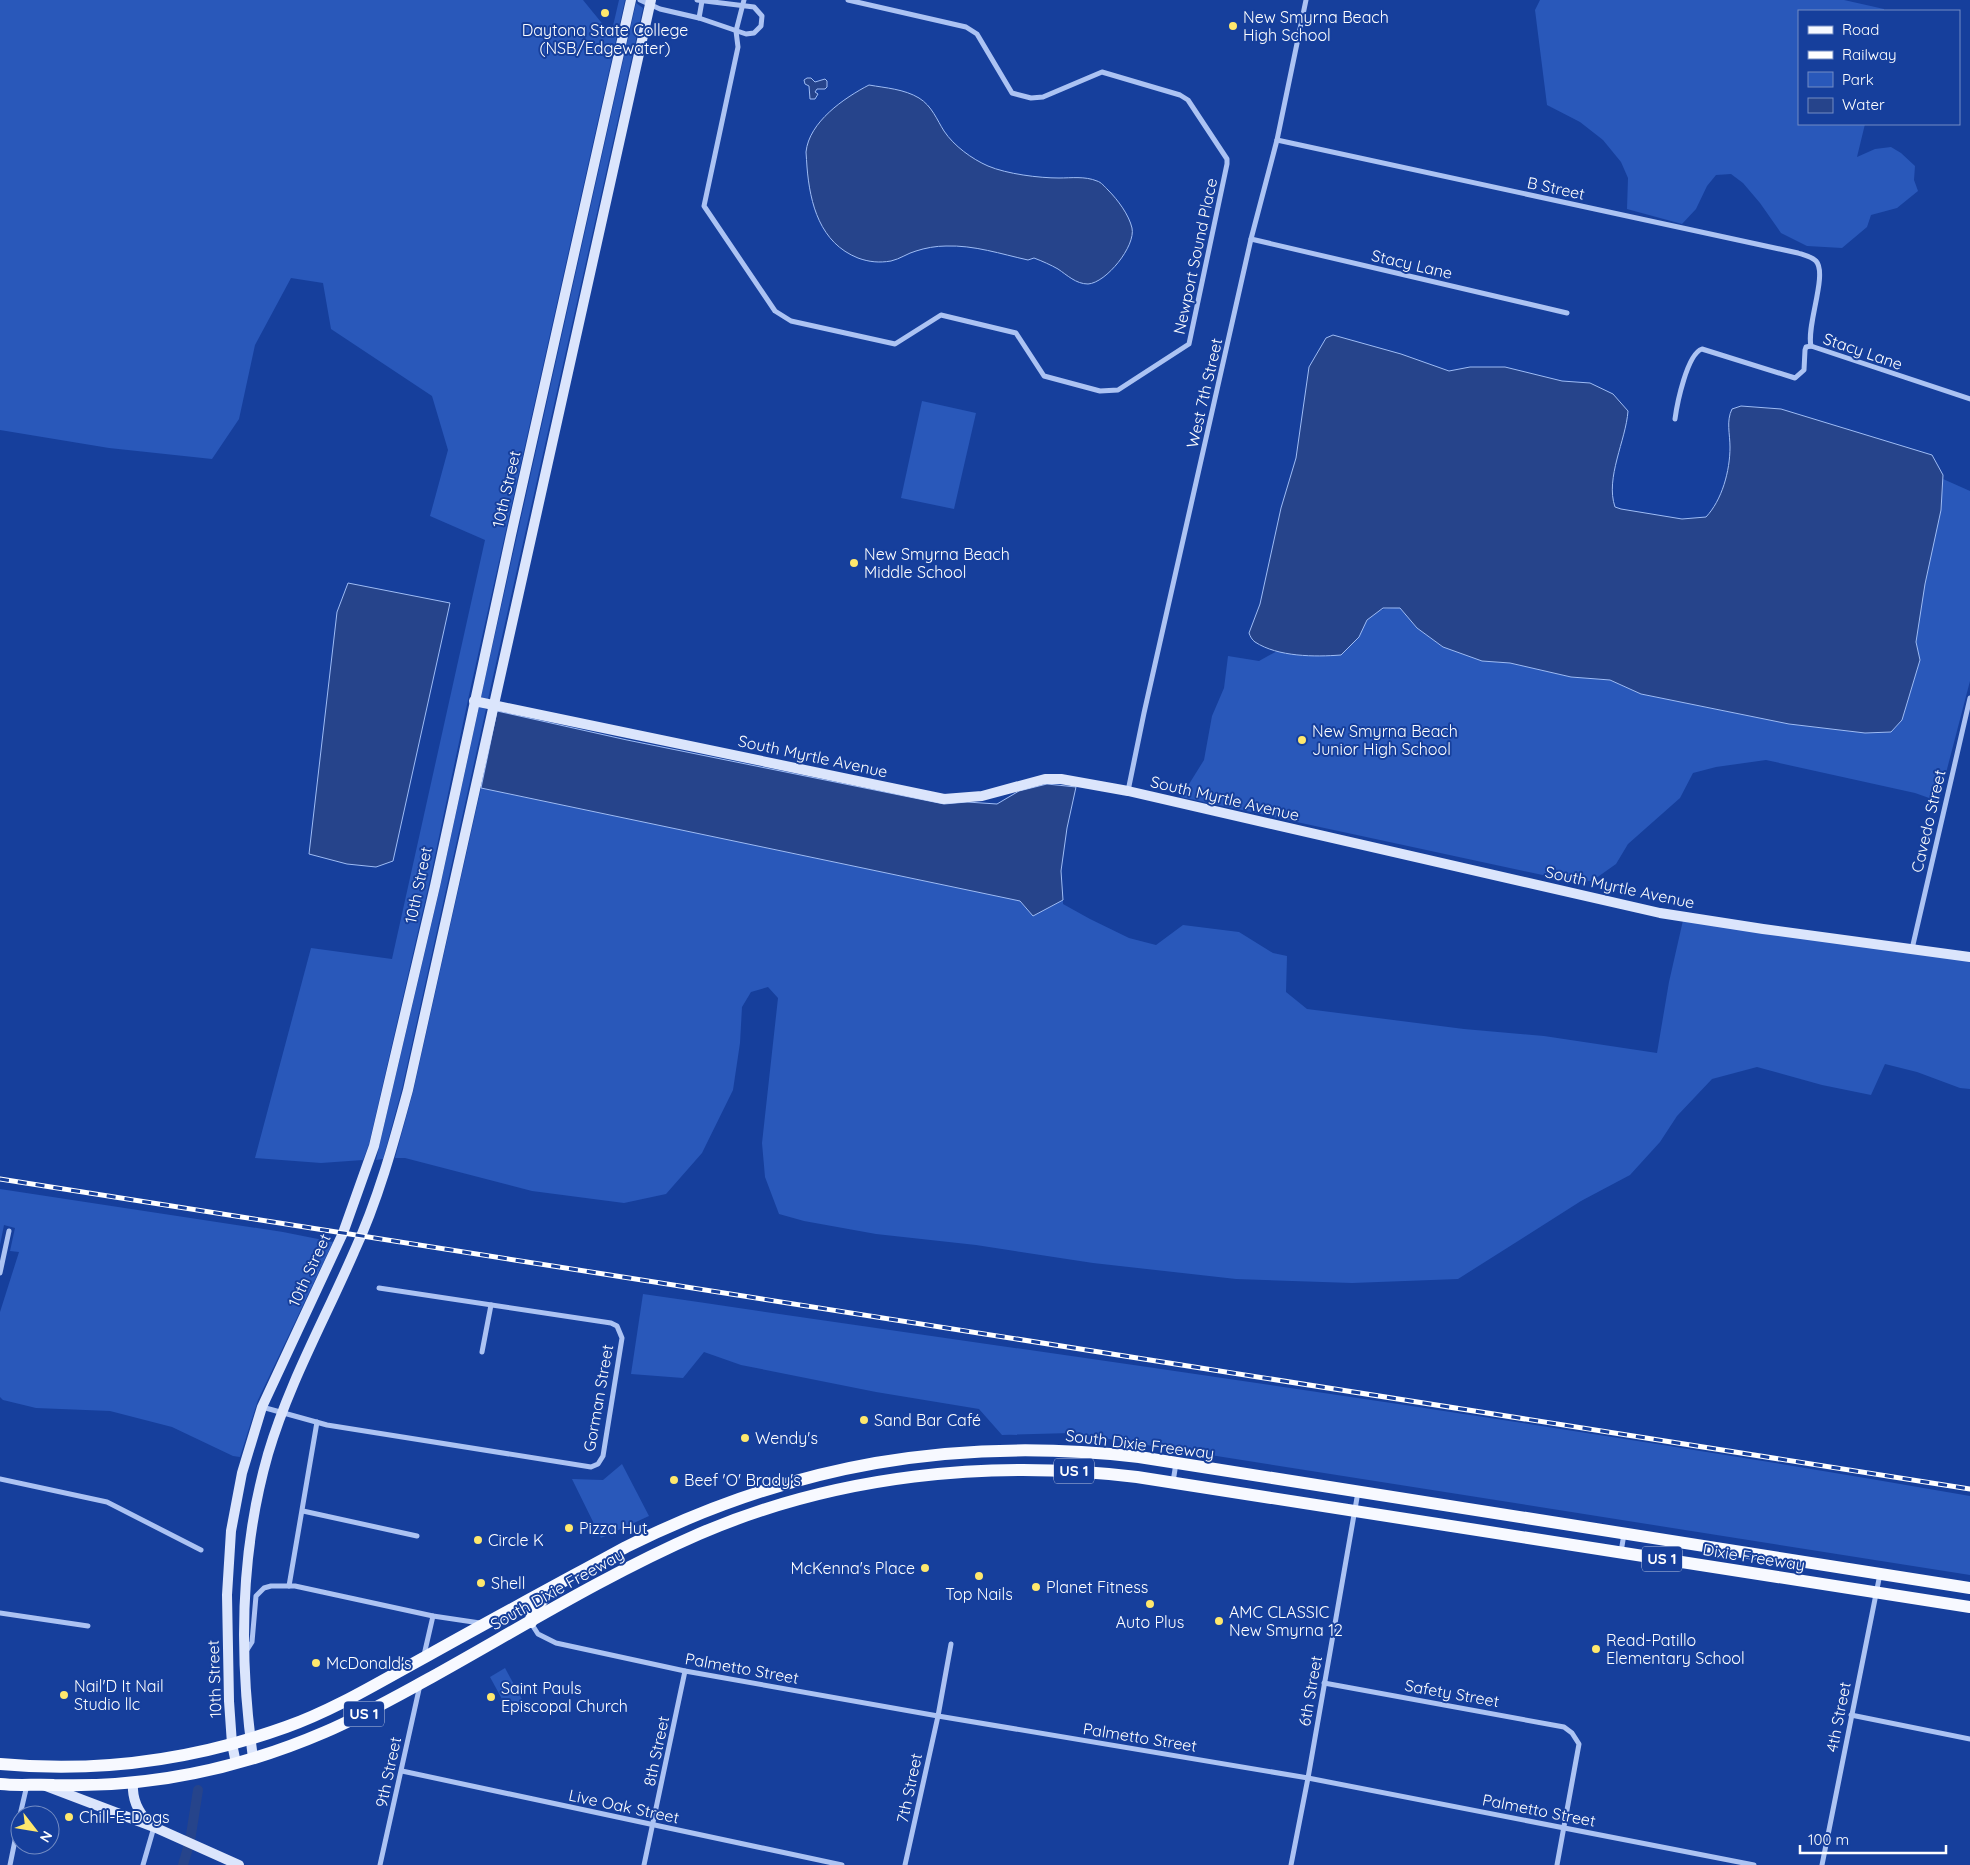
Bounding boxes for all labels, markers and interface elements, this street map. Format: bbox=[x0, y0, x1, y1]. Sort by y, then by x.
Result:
marker: Daytona State College (NSB/Edgewater) bbox=[599, 7, 611, 19]
place label: New Smyrna Beach High School bbox=[1243, 7, 1389, 45]
legend bbox=[1798, 10, 1960, 125]
place label: Daytona State College (NSB/Edgewater) bbox=[522, 20, 688, 58]
marker: New Smyrna Beach High School bbox=[1227, 20, 1239, 32]
text: Road bbox=[1842, 20, 1879, 39]
text: Railway bbox=[1842, 45, 1897, 64]
text: Park bbox=[1842, 70, 1874, 89]
text: Water bbox=[1842, 95, 1885, 114]
street label: B Street bbox=[1525, 172, 1587, 204]
street label: Newport Sound Place bbox=[1169, 176, 1221, 336]
street label: Stacy Lane bbox=[1370, 245, 1454, 283]
street label: Stacy Lane bbox=[1821, 328, 1905, 374]
street label: West 7th Street bbox=[1182, 336, 1226, 450]
street label: 10th Street bbox=[487, 449, 525, 529]
place label: New Smyrna Beach Middle School bbox=[864, 544, 1010, 582]
marker: New Smyrna Beach Middle School bbox=[848, 557, 860, 569]
place label: New Smyrna Beach Junior High School bbox=[1312, 721, 1458, 759]
street label: South Myrtle Avenue bbox=[736, 730, 890, 782]
marker: New Smyrna Beach Junior High School bbox=[1296, 734, 1308, 746]
street label: Cavedo Street bbox=[1906, 768, 1950, 874]
street label: South Myrtle Avenue bbox=[1149, 771, 1301, 825]
street label: 10th Street bbox=[400, 845, 436, 925]
street label: South Myrtle Avenue bbox=[1543, 861, 1697, 913]
street label: 10th Street bbox=[283, 1230, 335, 1310]
street label: Gorman Street bbox=[579, 1343, 617, 1453]
place label: Sand Bar Café bbox=[874, 1410, 981, 1430]
marker: Sand Bar Café bbox=[858, 1414, 870, 1426]
street label: South Dixie Freeway bbox=[1064, 1425, 1216, 1463]
place label: Wendy's bbox=[755, 1428, 818, 1448]
marker: Wendy's bbox=[739, 1432, 751, 1444]
road number: US 1 bbox=[1054, 1458, 1094, 1484]
place label: Beef 'O' Brady's bbox=[684, 1470, 801, 1490]
marker: Beef 'O' Brady's bbox=[668, 1474, 680, 1486]
place label: Pizza Hut bbox=[579, 1518, 647, 1538]
marker: Pizza Hut bbox=[563, 1522, 575, 1534]
place label: Circle K bbox=[488, 1530, 544, 1550]
marker: Circle K bbox=[472, 1534, 484, 1546]
street label: Dixie Freeway bbox=[1701, 1539, 1807, 1575]
street label: South Dixie Freeway bbox=[487, 1544, 627, 1634]
road number: US 1 bbox=[1642, 1546, 1682, 1572]
place label: McKenna's Place bbox=[791, 1558, 915, 1578]
marker: McKenna's Place bbox=[919, 1562, 931, 1574]
marker: Top Nails bbox=[973, 1570, 985, 1582]
place label: Shell bbox=[491, 1573, 525, 1593]
marker: Shell bbox=[475, 1577, 487, 1589]
place label: Planet Fitness bbox=[1046, 1577, 1148, 1597]
marker: Planet Fitness bbox=[1030, 1581, 1042, 1593]
place label: Top Nails bbox=[945, 1584, 1013, 1604]
marker: Auto Plus bbox=[1144, 1598, 1156, 1610]
place label: AMC CLASSIC New Smyrna 12 bbox=[1229, 1602, 1343, 1640]
place label: Auto Plus bbox=[1116, 1612, 1184, 1632]
marker: AMC CLASSIC New Smyrna 12 bbox=[1213, 1615, 1225, 1627]
place label: Read-Patillo Elementary School bbox=[1606, 1630, 1745, 1668]
street label: 10th Street bbox=[203, 1640, 225, 1718]
marker: Read-Patillo Elementary School bbox=[1590, 1643, 1602, 1655]
street label: Palmetto Street bbox=[684, 1648, 800, 1688]
place label: McDonald's bbox=[326, 1653, 412, 1673]
street label: 6th Street bbox=[1294, 1654, 1326, 1728]
marker: McDonald's bbox=[310, 1657, 322, 1669]
street label: Safety Street bbox=[1403, 1675, 1501, 1711]
place label: Nail'D It Nail Studio llc bbox=[74, 1676, 164, 1714]
place label: Saint Pauls Episcopal Church bbox=[501, 1678, 628, 1716]
street label: 4th Street bbox=[1821, 1680, 1855, 1754]
marker: Nail'D It Nail Studio llc bbox=[58, 1689, 70, 1701]
marker: Saint Pauls Episcopal Church bbox=[485, 1691, 497, 1703]
road number: US 1 bbox=[344, 1702, 384, 1726]
street label: 8th Street bbox=[639, 1714, 673, 1788]
street label: Palmetto Street bbox=[1082, 1718, 1198, 1756]
street label: 9th Street bbox=[371, 1735, 405, 1809]
street label: 7th Street bbox=[892, 1751, 926, 1825]
street label: Live Oak Street bbox=[567, 1785, 681, 1827]
street label: Palmetto Street bbox=[1481, 1789, 1597, 1831]
north arrow bbox=[10, 1805, 60, 1855]
place label: Chill-E-Dogs bbox=[79, 1807, 170, 1827]
marker: Chill-E-Dogs bbox=[63, 1811, 75, 1823]
scale bar bbox=[1800, 1822, 1946, 1854]
text: N bbox=[36, 1828, 57, 1846]
text: 100 m bbox=[1808, 1830, 1849, 1849]

